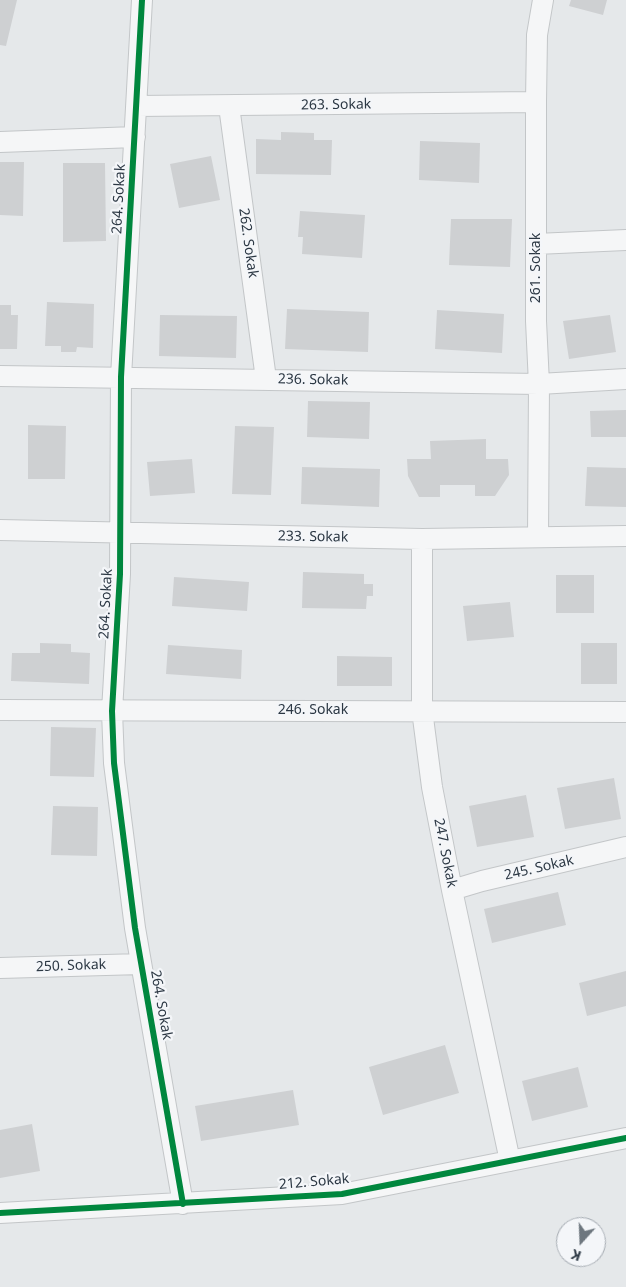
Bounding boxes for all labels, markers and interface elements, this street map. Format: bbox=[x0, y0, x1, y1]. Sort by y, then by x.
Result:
street label: 263. Sokak bbox=[301, 96, 371, 114]
street label: 264. Sokak bbox=[109, 163, 129, 235]
street label: 262. Sokak bbox=[235, 207, 261, 279]
street label: 261. Sokak bbox=[528, 233, 544, 303]
street label: 236. Sokak bbox=[278, 371, 348, 389]
street label: 233. Sokak bbox=[278, 528, 348, 546]
street label: 264. Sokak bbox=[96, 568, 116, 640]
street label: 246. Sokak bbox=[278, 702, 348, 718]
street label: 247. Sokak bbox=[430, 817, 460, 889]
street label: 245. Sokak bbox=[503, 852, 575, 884]
street label: 250. Sokak bbox=[36, 956, 106, 976]
street label: 264. Sokak bbox=[147, 969, 175, 1041]
street label: 212. Sokak bbox=[278, 1171, 350, 1193]
north arrow bbox=[556, 1217, 606, 1267]
text: K bbox=[568, 1245, 584, 1266]

